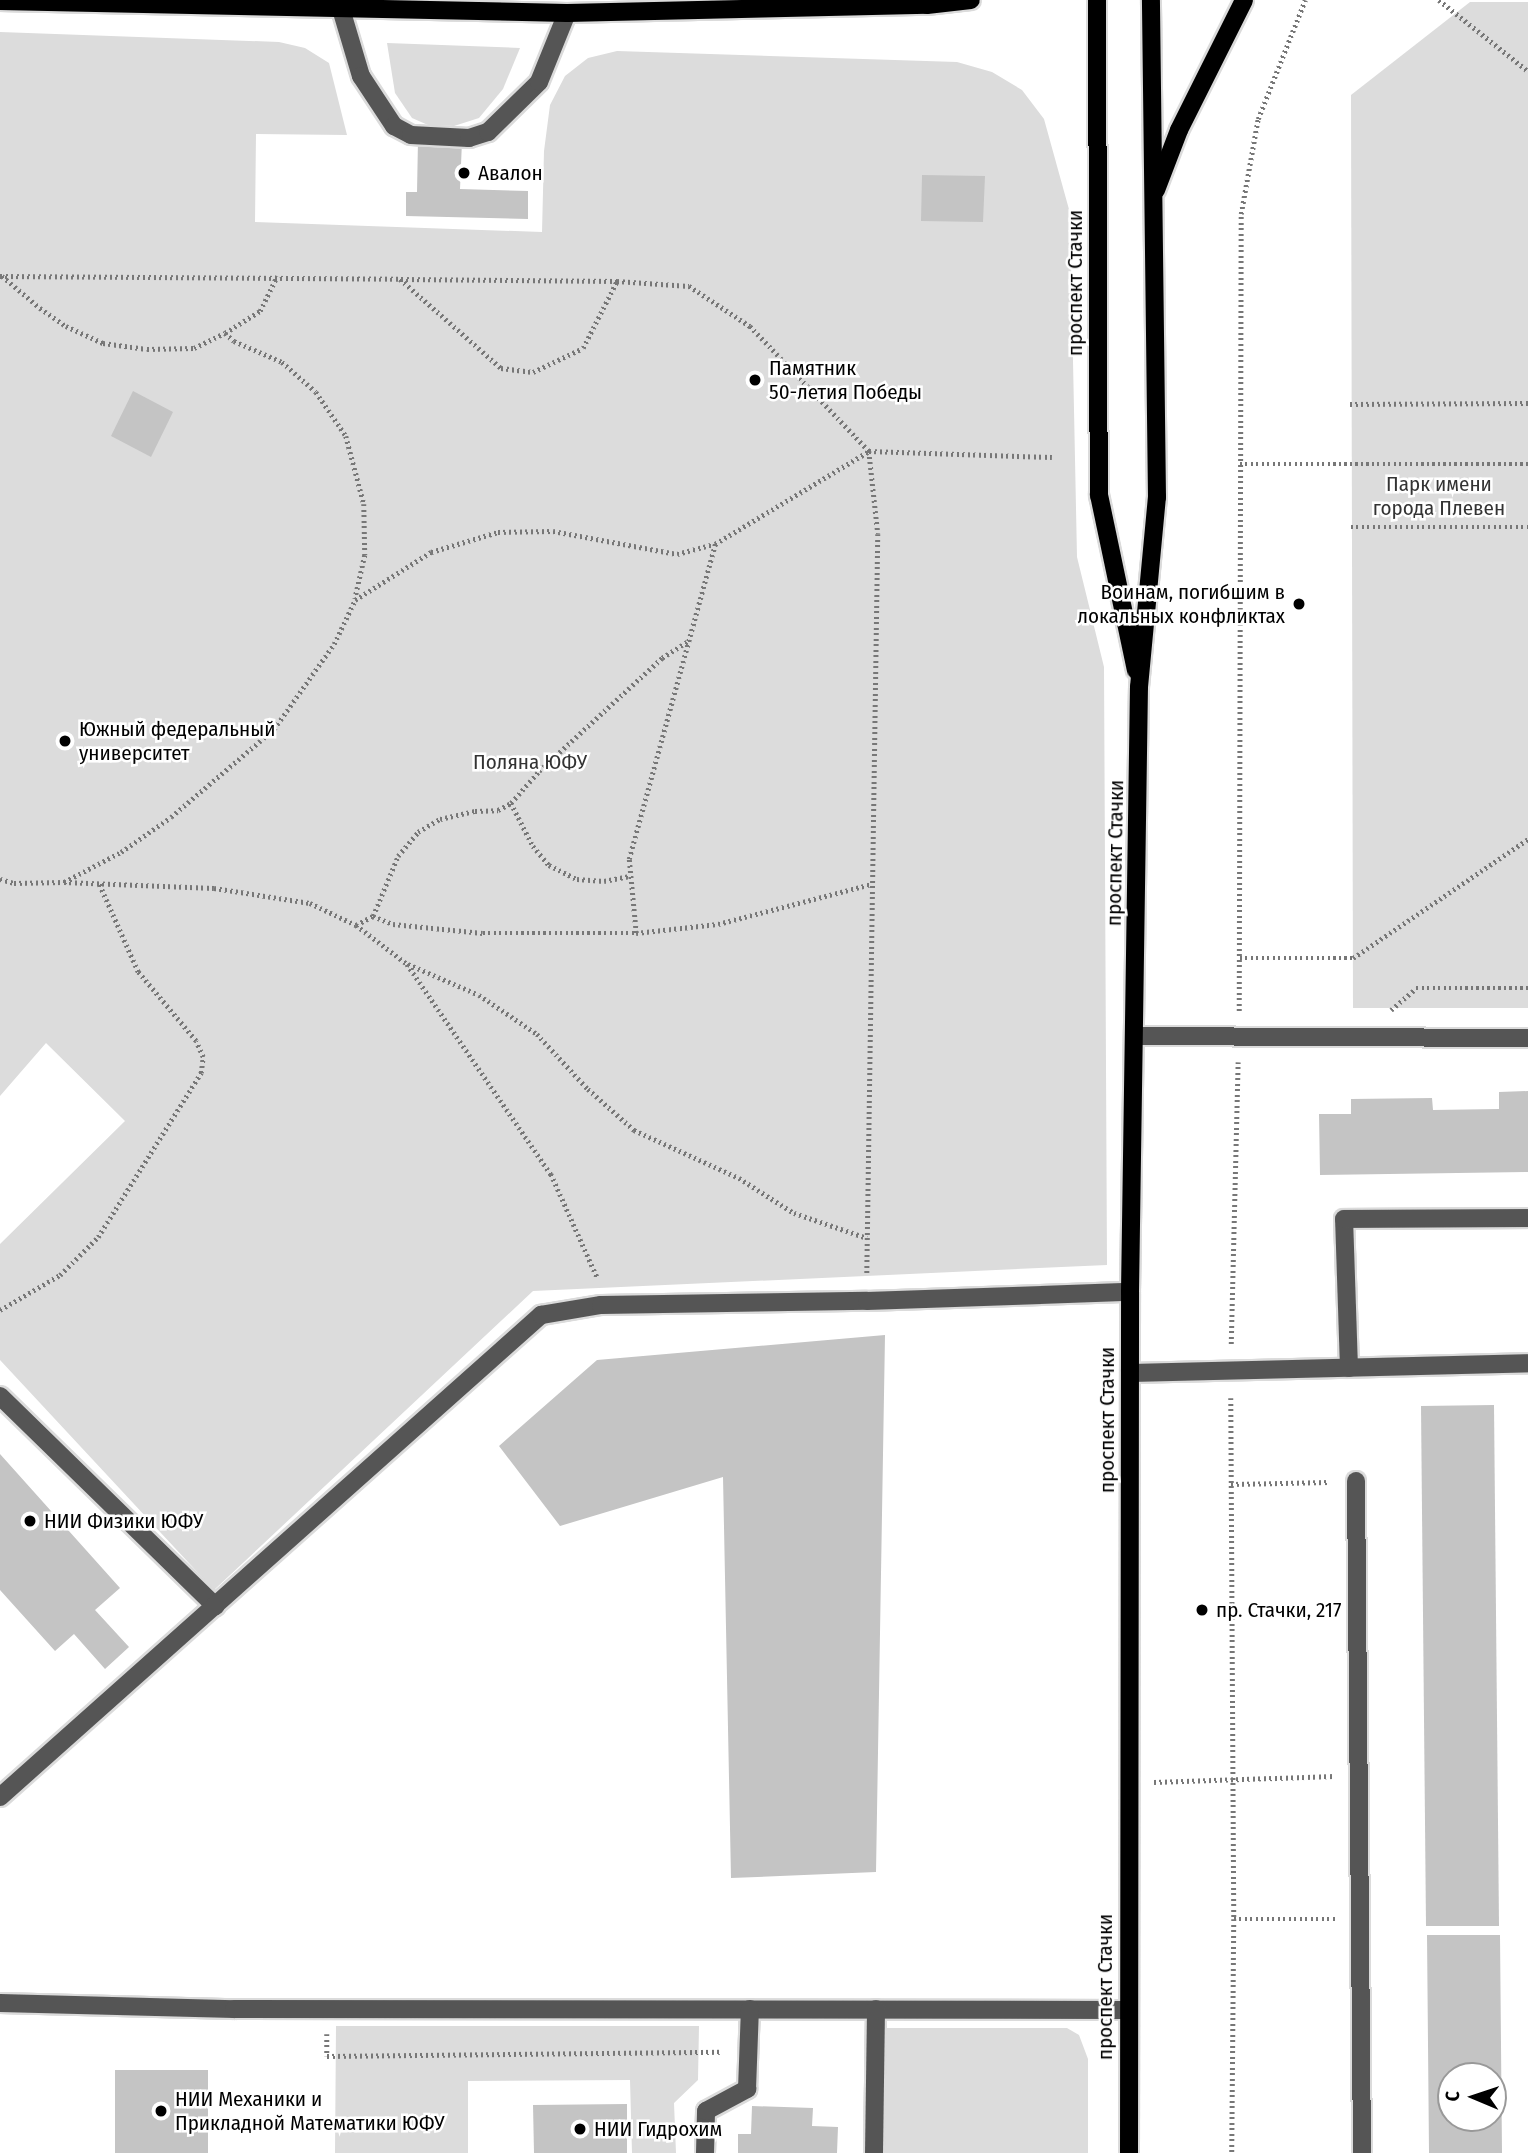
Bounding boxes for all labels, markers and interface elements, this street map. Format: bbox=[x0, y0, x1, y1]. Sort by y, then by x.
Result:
place label: Авалон bbox=[478, 160, 543, 186]
marker: Авалон bbox=[456, 165, 472, 181]
street label: проспект Стачки bbox=[1062, 210, 1088, 356]
place label: Памятник 50-летия Победы bbox=[769, 355, 922, 405]
marker: Памятник 50-летия Победы bbox=[747, 372, 763, 388]
park label: Парк имени города Плевен bbox=[1373, 471, 1505, 521]
place label: Воинам, погибшим в локальных конфликтах bbox=[1077, 579, 1285, 629]
marker: Воинам, погибшим в локальных конфликтах bbox=[1291, 596, 1307, 612]
place label: Южный федеральный университет bbox=[79, 716, 275, 766]
marker: Южный федеральный университет bbox=[57, 733, 73, 749]
park label: Поляна ЮФУ bbox=[473, 749, 587, 775]
street label: проспект Стачки bbox=[1101, 780, 1129, 926]
street label: проспект Стачки bbox=[1094, 1347, 1120, 1493]
place label: НИИ Физики ЮФУ bbox=[44, 1508, 203, 1534]
marker: НИИ Физики ЮФУ bbox=[22, 1513, 38, 1529]
place label: пр. Стачки, 217 bbox=[1216, 1597, 1341, 1623]
marker: пр. Стачки, 217 bbox=[1194, 1602, 1210, 1618]
street label: проспект Стачки bbox=[1092, 1914, 1118, 2060]
north arrow bbox=[1437, 2062, 1507, 2132]
place label: НИИ Механики и Прикладной Математики ЮФУ bbox=[175, 2086, 444, 2136]
text: С bbox=[1441, 2091, 1464, 2102]
marker: НИИ Механики и Прикладной Математики ЮФУ bbox=[153, 2103, 169, 2119]
place label: НИИ Гидрохим bbox=[594, 2116, 722, 2142]
marker: НИИ Гидрохим bbox=[572, 2121, 588, 2137]

